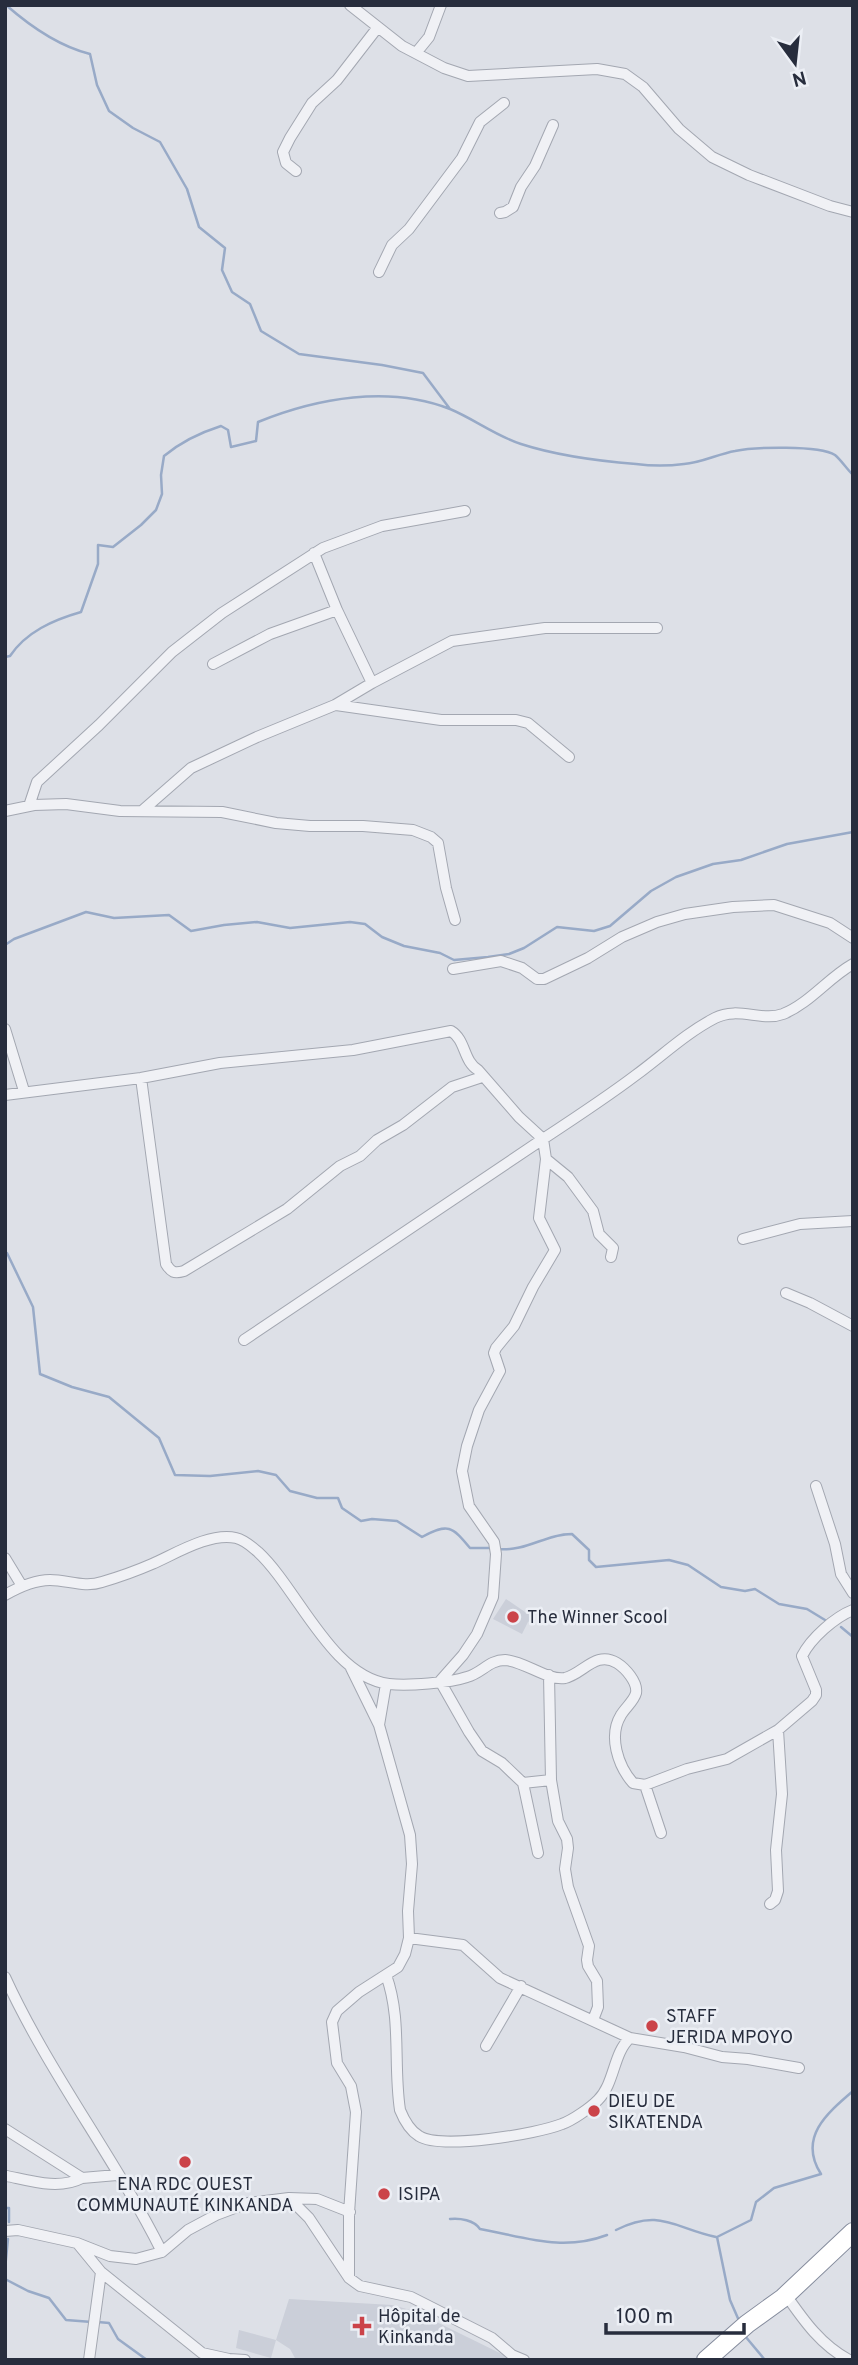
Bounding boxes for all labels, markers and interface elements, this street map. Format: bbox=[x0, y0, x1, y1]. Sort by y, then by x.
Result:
north arrow bbox=[760, 28, 830, 98]
text: N bbox=[789, 64, 809, 91]
place label: The Winner Scool bbox=[527, 1607, 668, 1630]
marker: The Winner Scool bbox=[505, 1609, 521, 1625]
place label: STAFF JERIDA MPOYO bbox=[666, 2006, 793, 2050]
marker: STAFF JERIDA MPOYO bbox=[644, 2018, 660, 2034]
place label: DIEU DE SIKATENDA bbox=[608, 2091, 703, 2135]
marker: DIEU DE SIKATENDA bbox=[586, 2103, 602, 2119]
marker: ENA RDC OUEST COMMUNAUTÉ KINKANDA bbox=[177, 2154, 193, 2170]
place label: ENA RDC OUEST COMMUNAUTÉ KINKANDA bbox=[77, 2174, 293, 2218]
place label: ISIPA bbox=[398, 2184, 441, 2207]
marker: ISIPA bbox=[376, 2186, 392, 2202]
scale bar bbox=[606, 2292, 744, 2336]
text: 100 m bbox=[616, 2304, 673, 2331]
place label: Hôpital de Kinkanda bbox=[378, 2306, 460, 2350]
marker: Hôpital de Kinkanda bbox=[352, 2316, 372, 2336]

